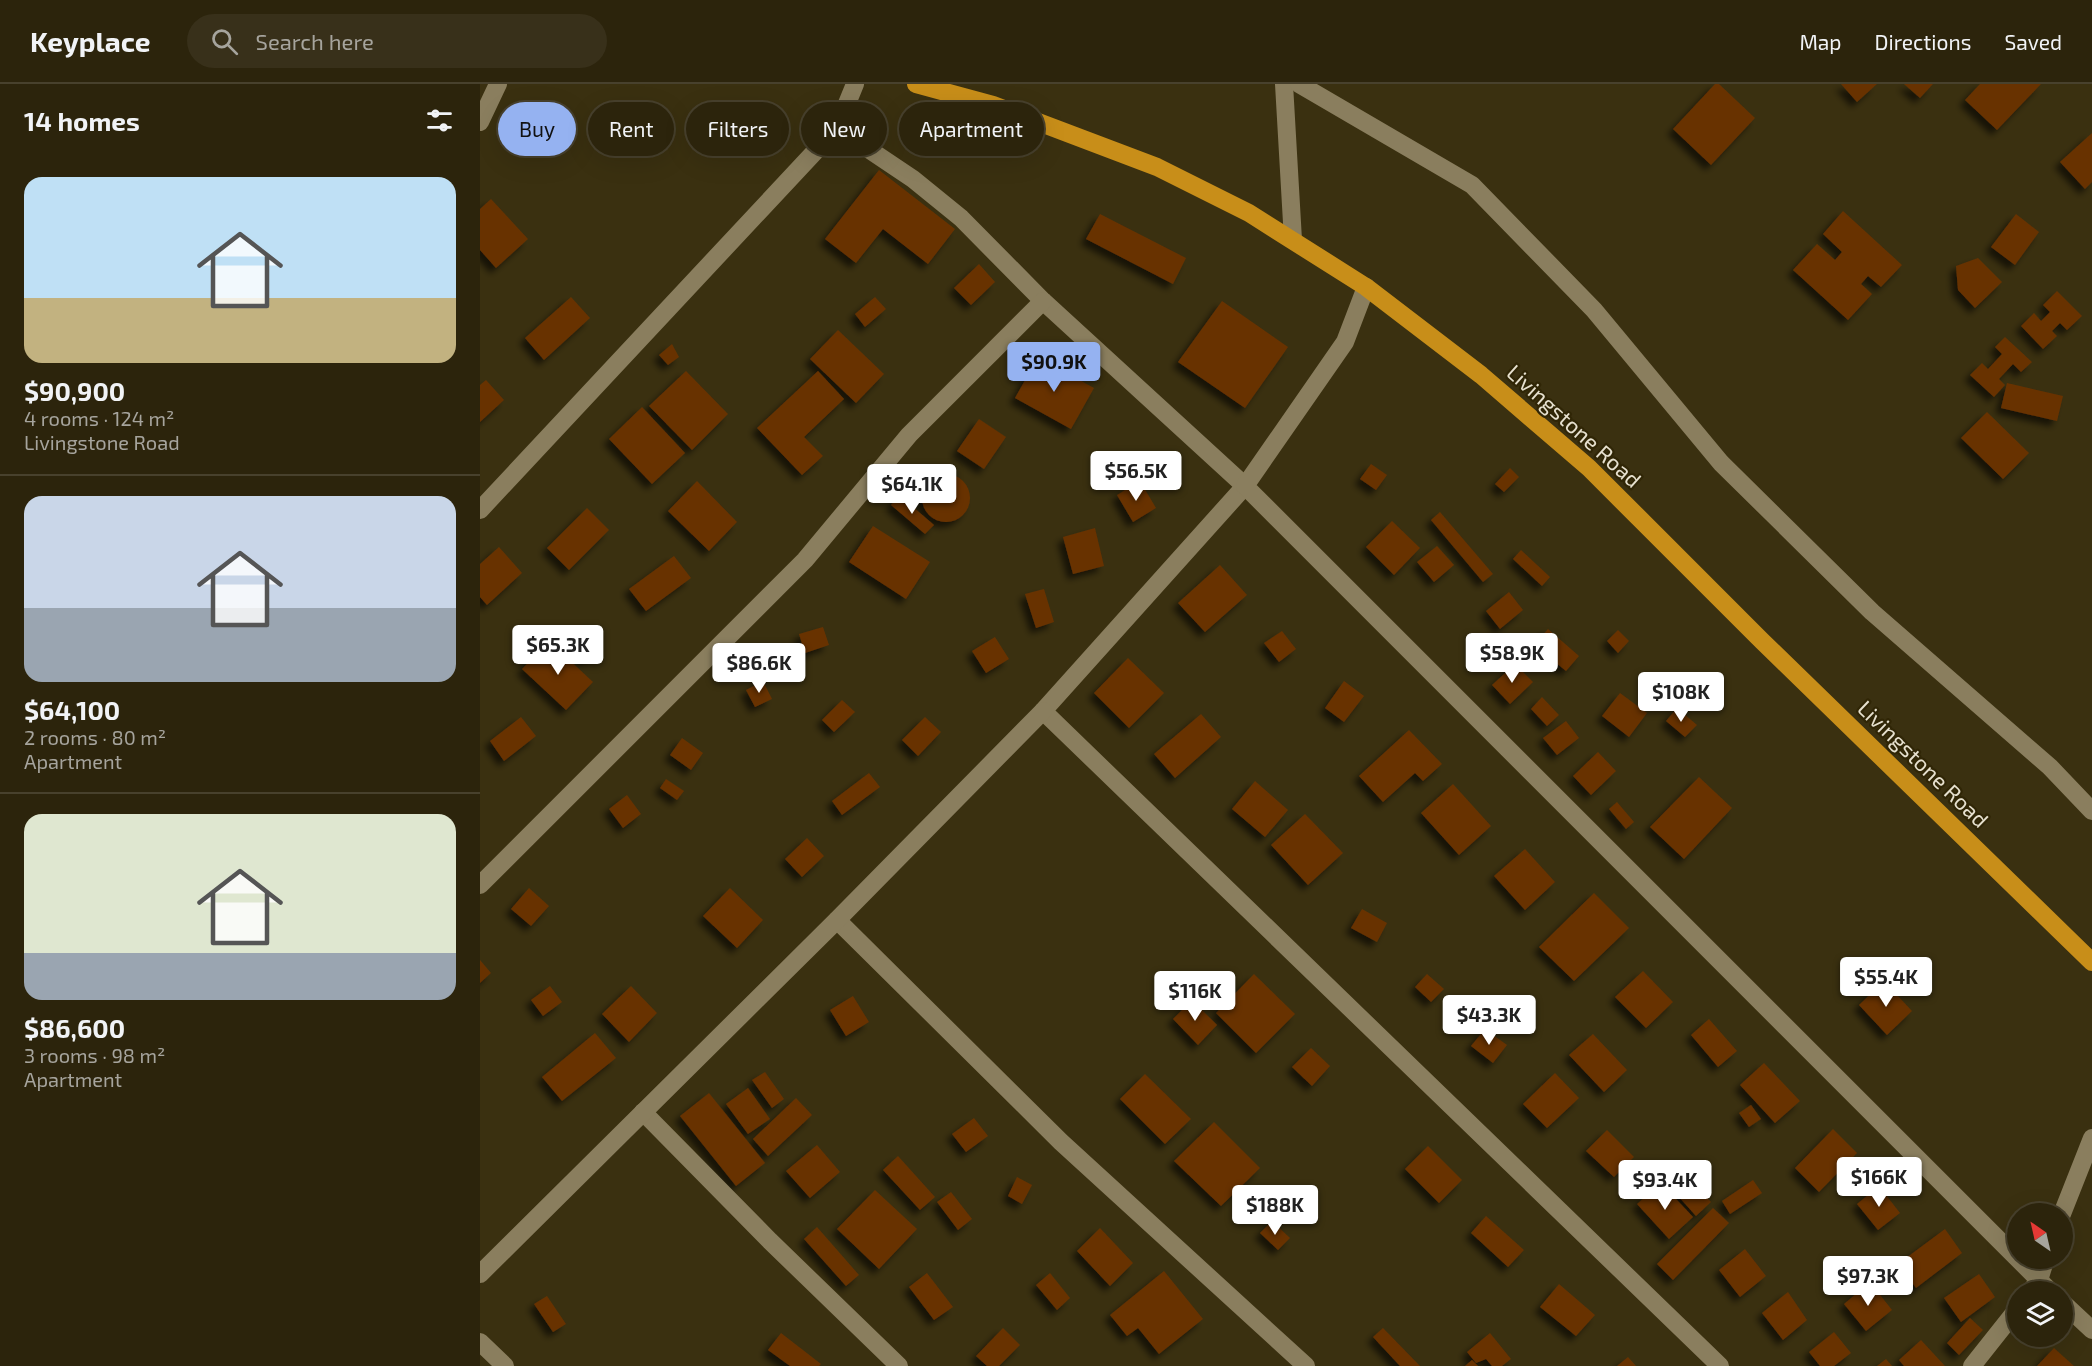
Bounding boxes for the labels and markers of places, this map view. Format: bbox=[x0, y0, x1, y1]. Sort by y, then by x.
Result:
pin: $90.9K bbox=[1005, 342, 1103, 393]
pin: $56.5K bbox=[1087, 451, 1185, 502]
pin: $64.1K bbox=[863, 464, 961, 515]
pin: $65.3K bbox=[509, 625, 607, 676]
pin: $58.9K bbox=[1463, 633, 1561, 684]
pin: $86.6K bbox=[710, 643, 808, 694]
pin: $108K bbox=[1639, 672, 1723, 723]
pin: $55.4K bbox=[1837, 957, 1935, 1008]
pin: $116K bbox=[1153, 971, 1237, 1022]
pin: $43.3K bbox=[1440, 995, 1538, 1046]
pin: $166K bbox=[1837, 1157, 1921, 1208]
pin: $93.4K bbox=[1616, 1160, 1714, 1211]
pin: $188K bbox=[1233, 1185, 1317, 1236]
pin: $97.3K bbox=[1819, 1256, 1917, 1307]

